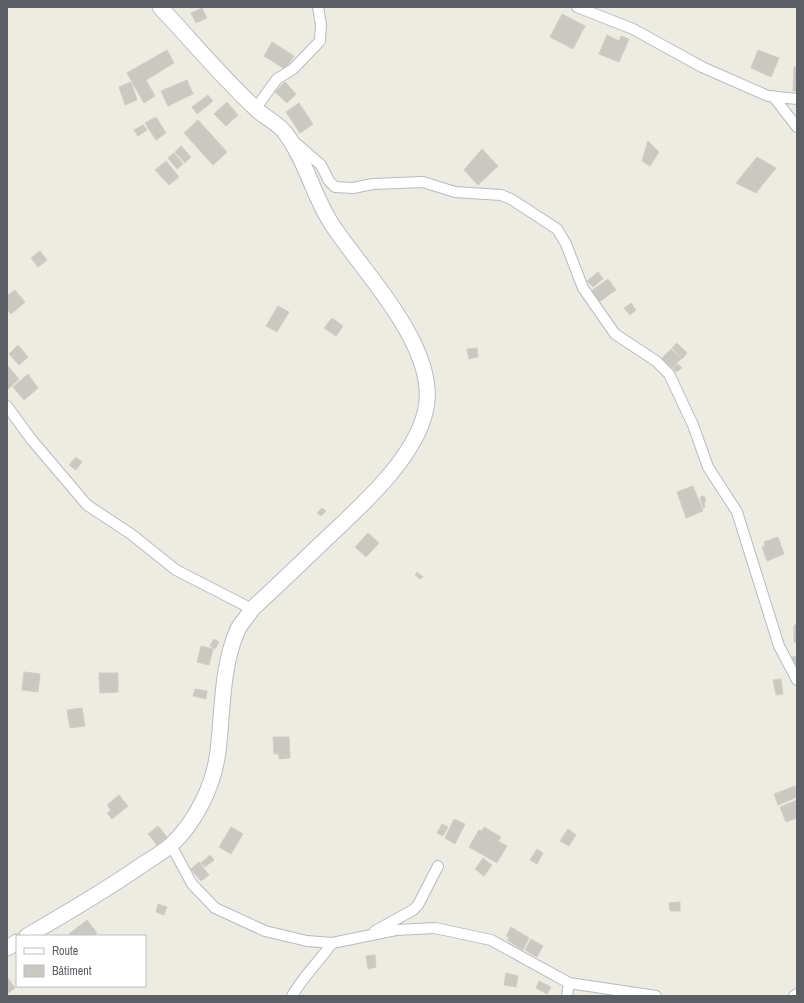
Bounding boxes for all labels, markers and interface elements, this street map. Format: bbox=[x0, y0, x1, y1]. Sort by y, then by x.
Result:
legend bbox=[16, 935, 146, 987]
text: Route bbox=[52, 943, 78, 959]
text: Bâtiment bbox=[52, 963, 92, 979]

